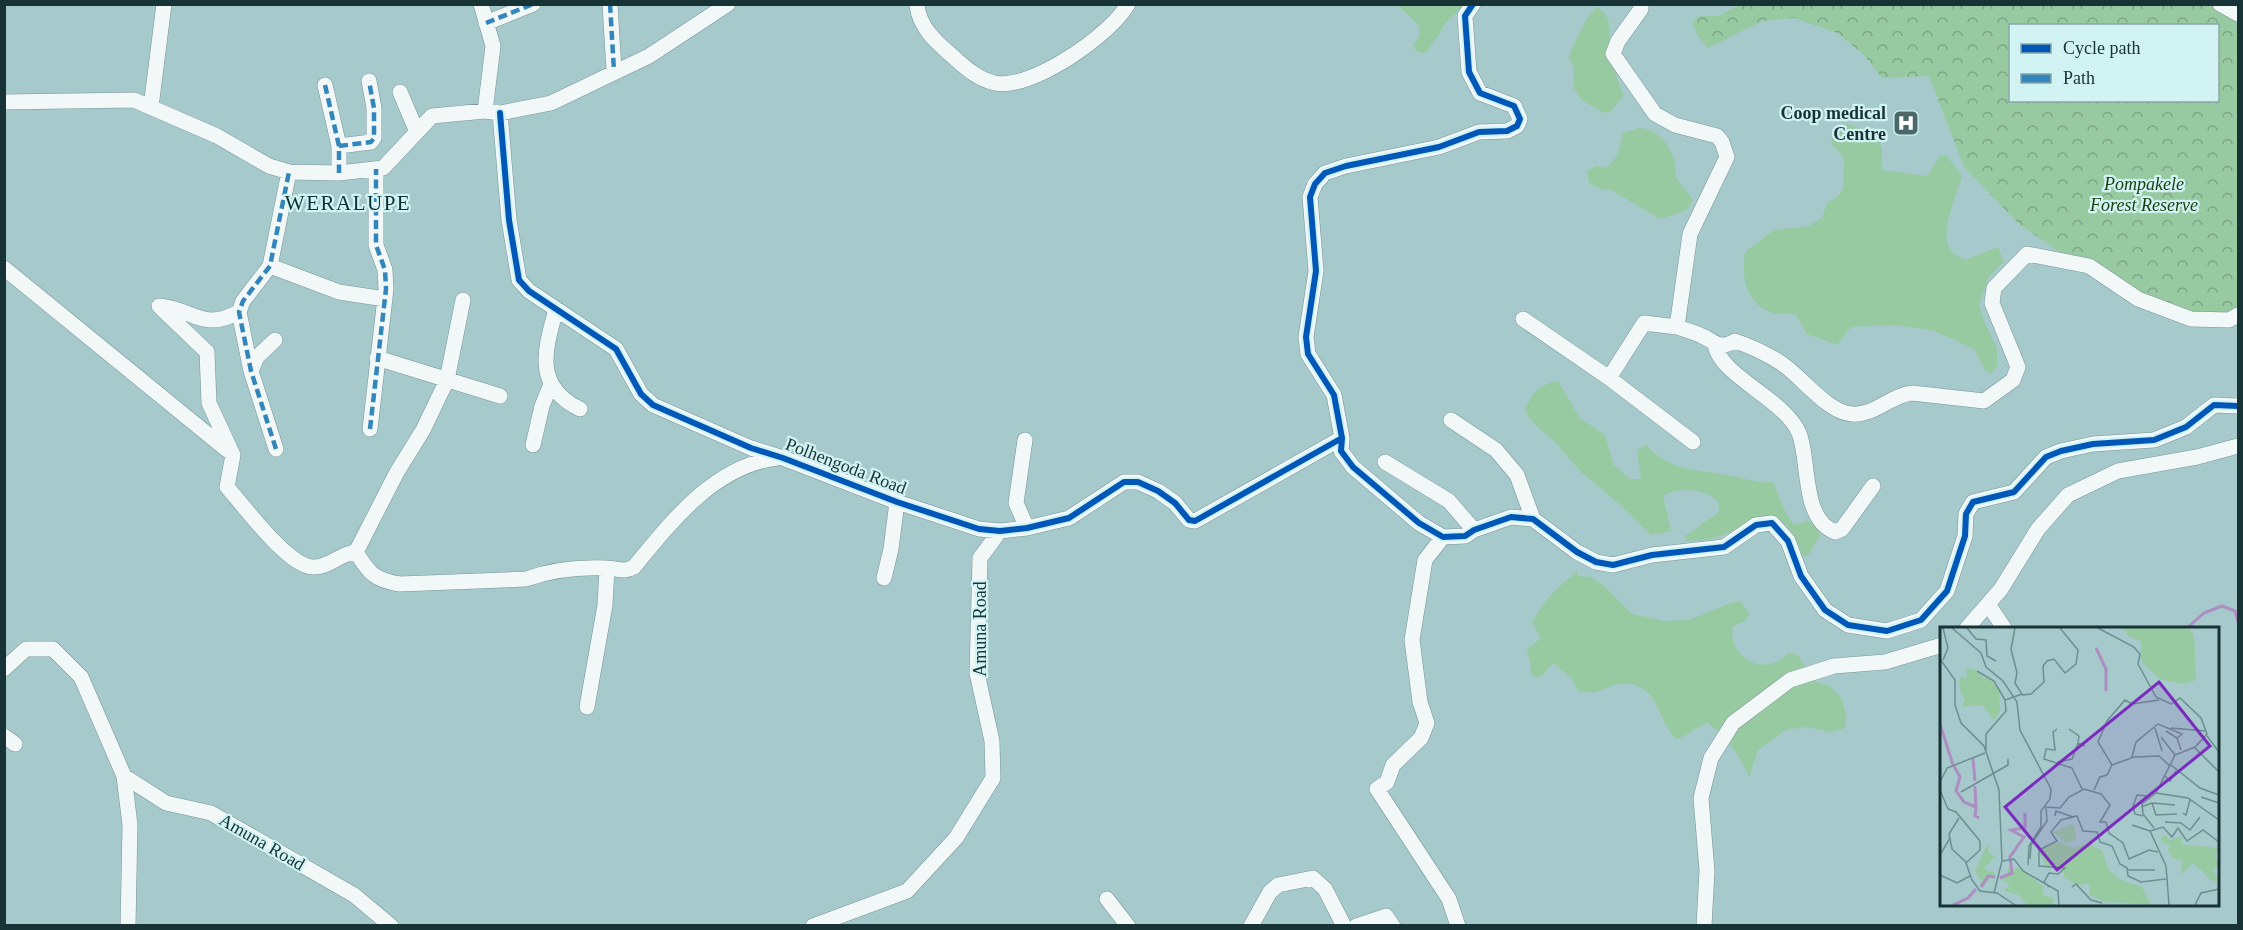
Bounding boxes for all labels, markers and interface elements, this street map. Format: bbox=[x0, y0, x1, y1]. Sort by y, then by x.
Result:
legend bbox=[2009, 24, 2219, 102]
text: Cycle path bbox=[2063, 38, 2140, 58]
text: Path bbox=[2063, 68, 2095, 88]
place label: Coop medical Centre bbox=[1781, 103, 1886, 144]
hospital icon: Coop medical Centre bbox=[1891, 108, 1921, 138]
park label: Pompakele Forest Reserve bbox=[2089, 174, 2198, 215]
district label: WERALUPE bbox=[285, 191, 411, 215]
street label: Polhengoda Road bbox=[783, 434, 909, 498]
street label: Amuna Road bbox=[970, 581, 990, 677]
inset map bbox=[1940, 627, 2219, 906]
street label: Amuna Road bbox=[216, 809, 308, 875]

